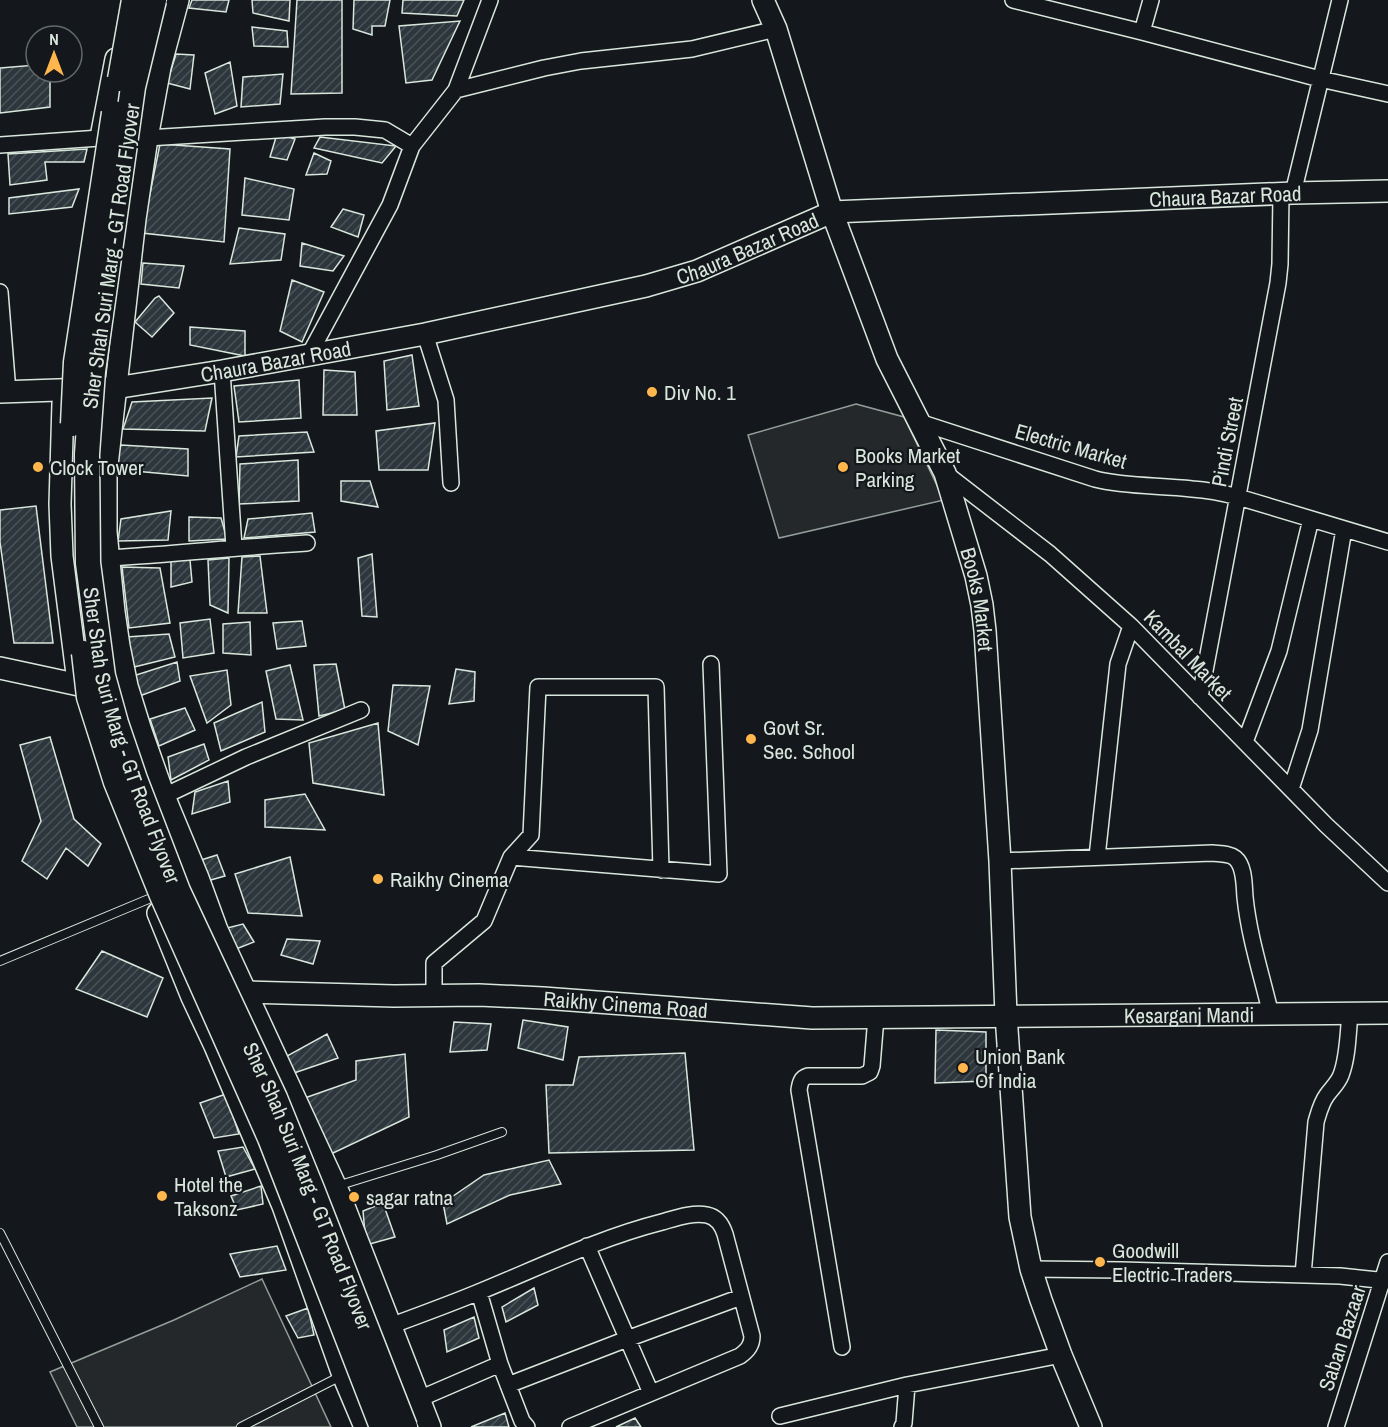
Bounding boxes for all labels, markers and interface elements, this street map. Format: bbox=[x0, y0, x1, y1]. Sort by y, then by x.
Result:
north arrow bbox=[24, 24, 84, 84]
text: N bbox=[49, 28, 59, 50]
street label: Sher Shah Suri Marg - GT Road Flyover bbox=[75, 101, 147, 410]
street label: Chaura Bazar Road bbox=[1149, 178, 1302, 213]
street label: Chaura Bazar Road bbox=[673, 205, 823, 291]
street label: Chaura Bazar Road bbox=[198, 333, 353, 389]
place label: Div No. 1 bbox=[664, 378, 736, 407]
marker: Div No. 1 bbox=[645, 385, 659, 399]
street label: Pindi Street bbox=[1204, 394, 1250, 489]
street label: Electric Market bbox=[1012, 416, 1130, 476]
place label: Books Market Parking bbox=[855, 441, 960, 494]
place label: Clock Tower bbox=[50, 453, 144, 482]
marker: Clock Tower bbox=[31, 460, 45, 474]
marker: Books Market Parking bbox=[836, 460, 850, 474]
street label: Books Market bbox=[954, 544, 1001, 652]
street label: Sher Shah Suri Marg - GT Road Flyover bbox=[77, 585, 188, 888]
street label: Kambal Market bbox=[1137, 603, 1239, 707]
place label: Govt Sr. Sec. School bbox=[763, 713, 855, 766]
marker: Govt Sr. Sec. School bbox=[744, 732, 758, 746]
place label: Raikhy Cinema bbox=[390, 865, 509, 894]
marker: Raikhy Cinema bbox=[371, 872, 385, 886]
street label: Raikhy Cinema Road bbox=[542, 984, 709, 1025]
street label: Kesarganj Mandi bbox=[1124, 1000, 1254, 1030]
street label: Sher Shah Suri Marg - GT Road Flyover bbox=[236, 1037, 380, 1334]
place label: Union Bank Of India bbox=[975, 1042, 1065, 1095]
marker: Union Bank Of India bbox=[956, 1061, 970, 1075]
place label: Hotel the Taksonz bbox=[174, 1170, 243, 1223]
place label: sagar ratna bbox=[366, 1183, 454, 1212]
marker: Hotel the Taksonz bbox=[155, 1189, 169, 1203]
marker: sagar ratna bbox=[347, 1190, 361, 1204]
place label: Goodwill Electric Traders bbox=[1112, 1236, 1233, 1289]
marker: Goodwill Electric Traders bbox=[1093, 1255, 1107, 1269]
street label: Saban Bazaar bbox=[1311, 1281, 1373, 1394]

